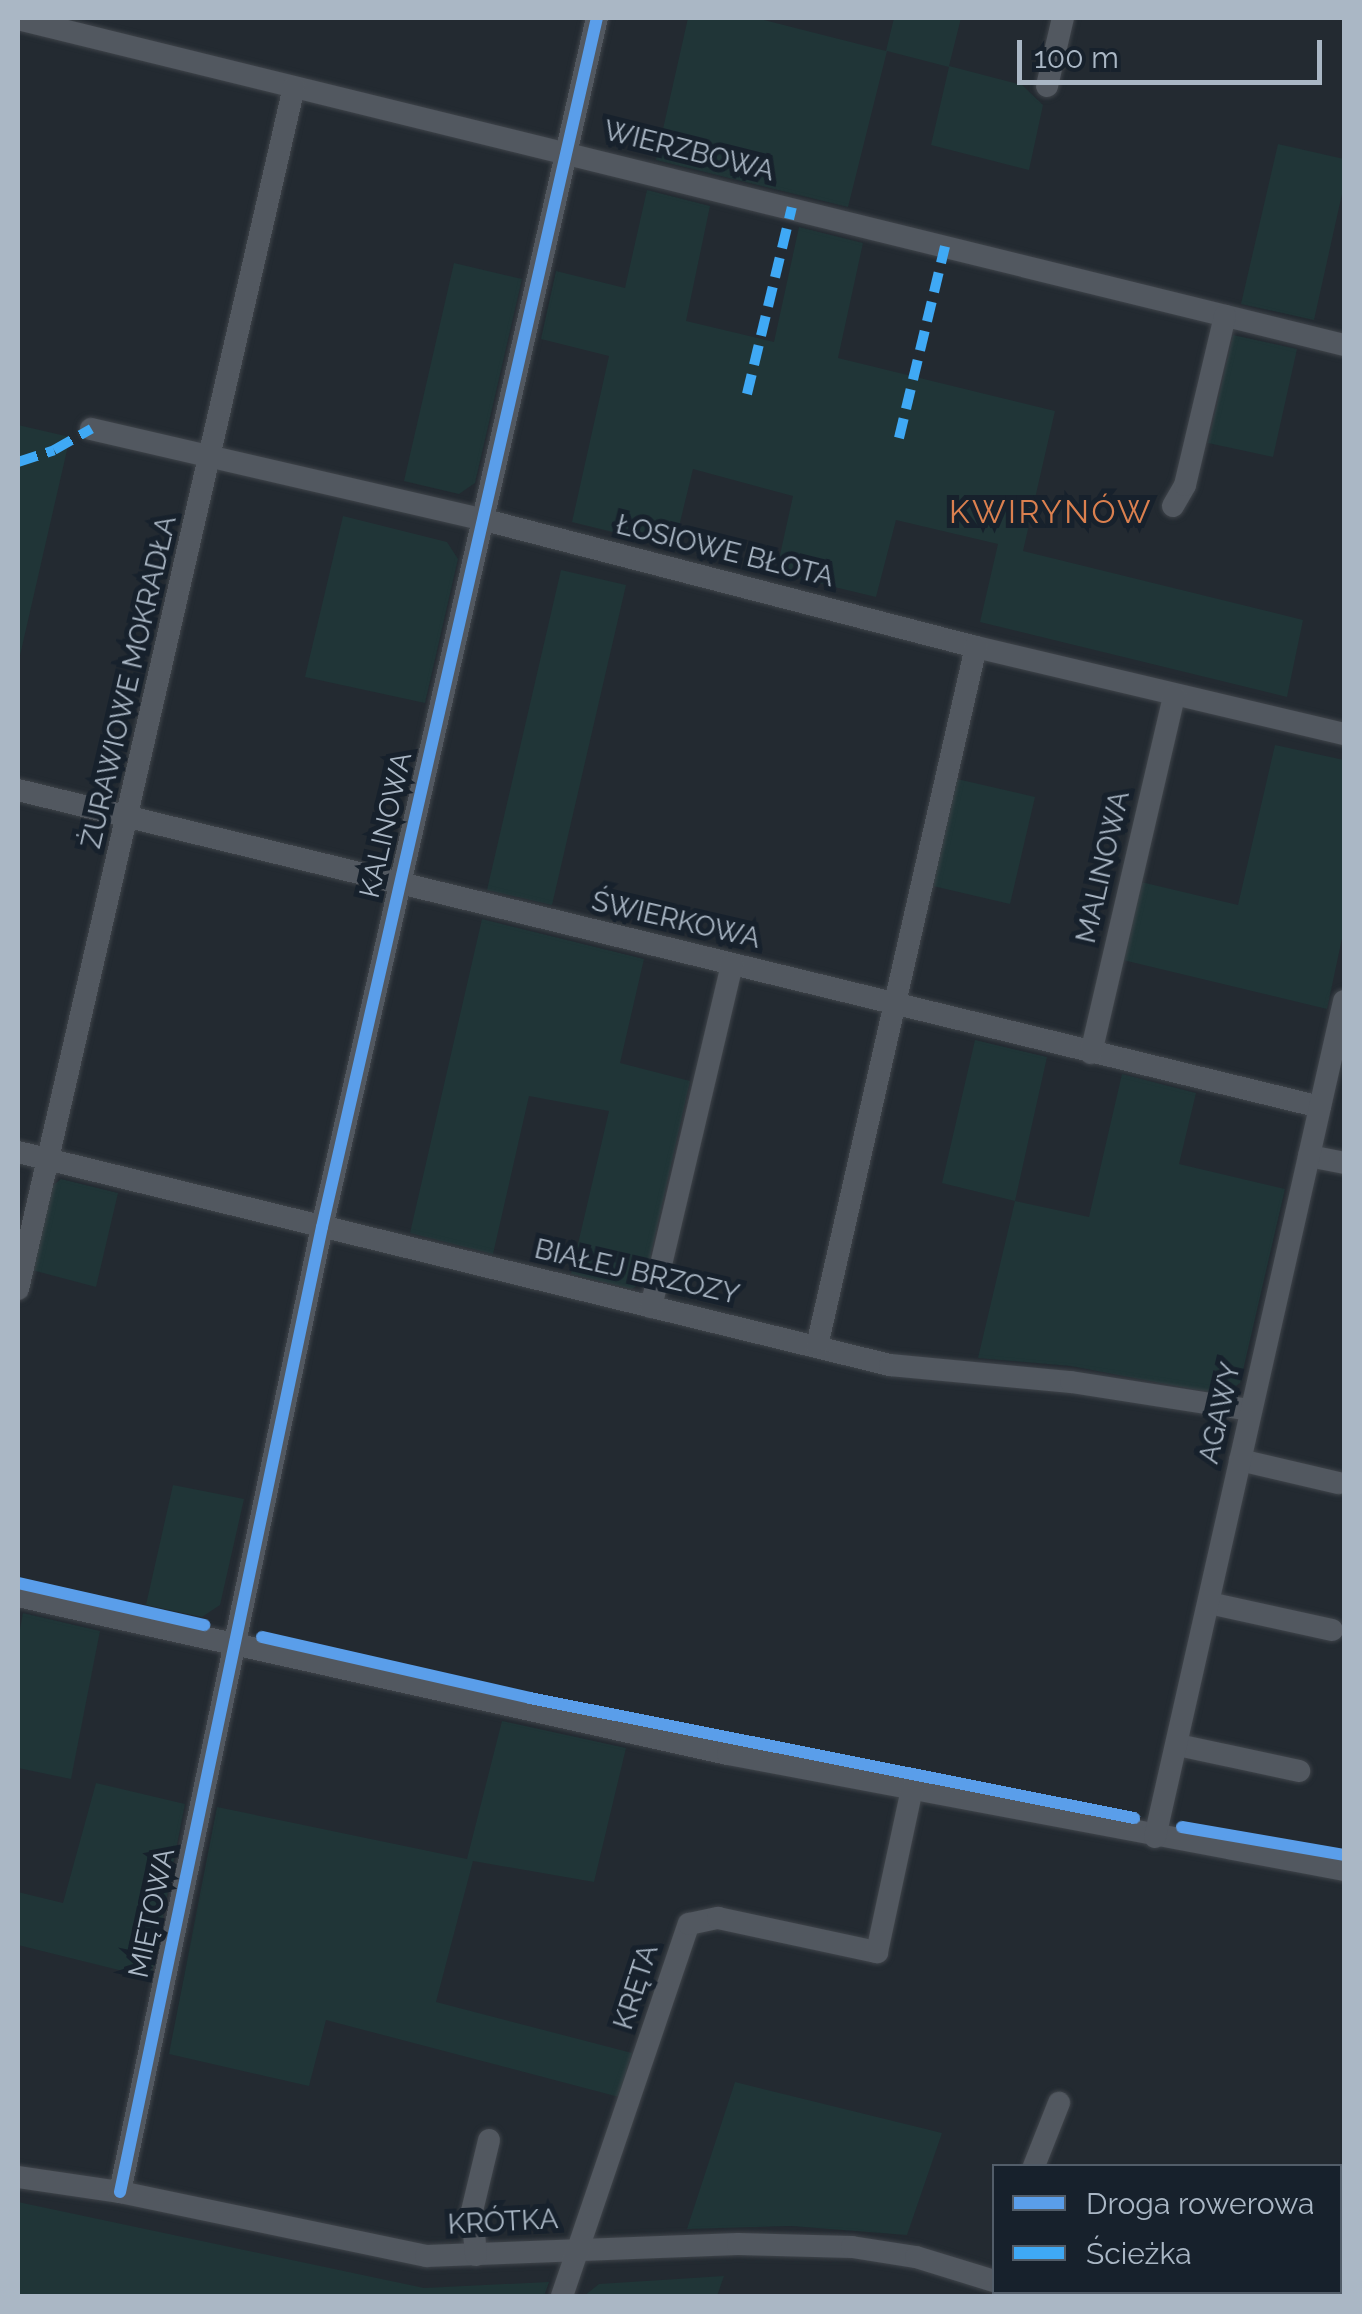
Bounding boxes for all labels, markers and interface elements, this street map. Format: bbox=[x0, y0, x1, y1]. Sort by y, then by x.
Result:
scale bar bbox=[1022, 20, 1327, 82]
text: 100 m bbox=[1034, 40, 1119, 75]
street label: WIERZBOWA bbox=[600, 114, 778, 188]
district label: KWIRYNÓW bbox=[949, 493, 1153, 531]
street label: ŁOSIOWE BŁOTA bbox=[613, 508, 837, 594]
street label: ŻURAWIOWE MOKRADŁA bbox=[74, 512, 184, 852]
street label: KALINOWA bbox=[353, 749, 419, 901]
street label: MALINOWA bbox=[1069, 788, 1137, 946]
street label: ŚWIERKOWA bbox=[589, 884, 763, 956]
street label: BIAŁEJ BRZOZY bbox=[531, 1232, 743, 1312]
street label: AGAWY bbox=[1192, 1359, 1248, 1467]
street label: MIĘTOWA bbox=[122, 1845, 182, 1981]
street label: KRĘTA bbox=[607, 1940, 665, 2034]
legend bbox=[992, 2164, 1342, 2294]
text: Droga rowerowa bbox=[1086, 2186, 1314, 2221]
street label: KRÓTKA bbox=[447, 2202, 559, 2242]
text: Ścieżka bbox=[1086, 2236, 1192, 2271]

